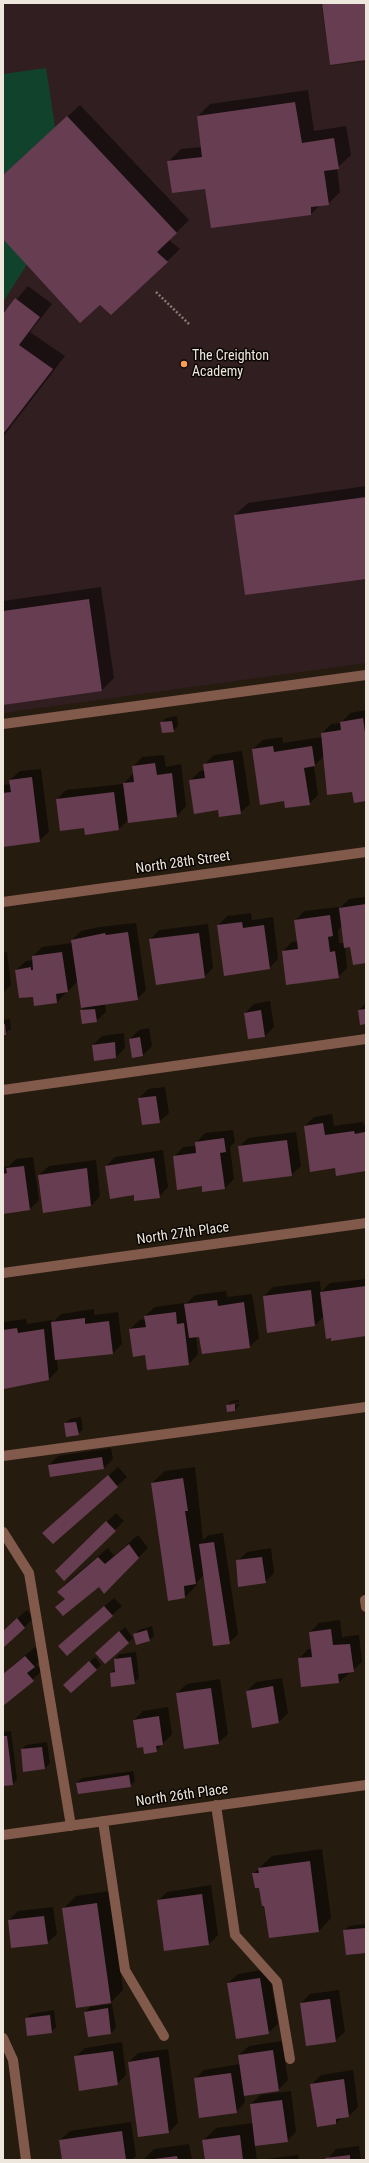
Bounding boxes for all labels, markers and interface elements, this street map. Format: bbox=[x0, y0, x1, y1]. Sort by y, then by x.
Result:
place label: The Creighton Academy bbox=[192, 348, 269, 380]
marker: The Creighton Academy bbox=[179, 359, 189, 369]
street label: North 28th Street bbox=[135, 848, 231, 878]
street label: North 27th Place bbox=[136, 1219, 230, 1249]
street label: North 26th Place bbox=[135, 1781, 229, 1811]

